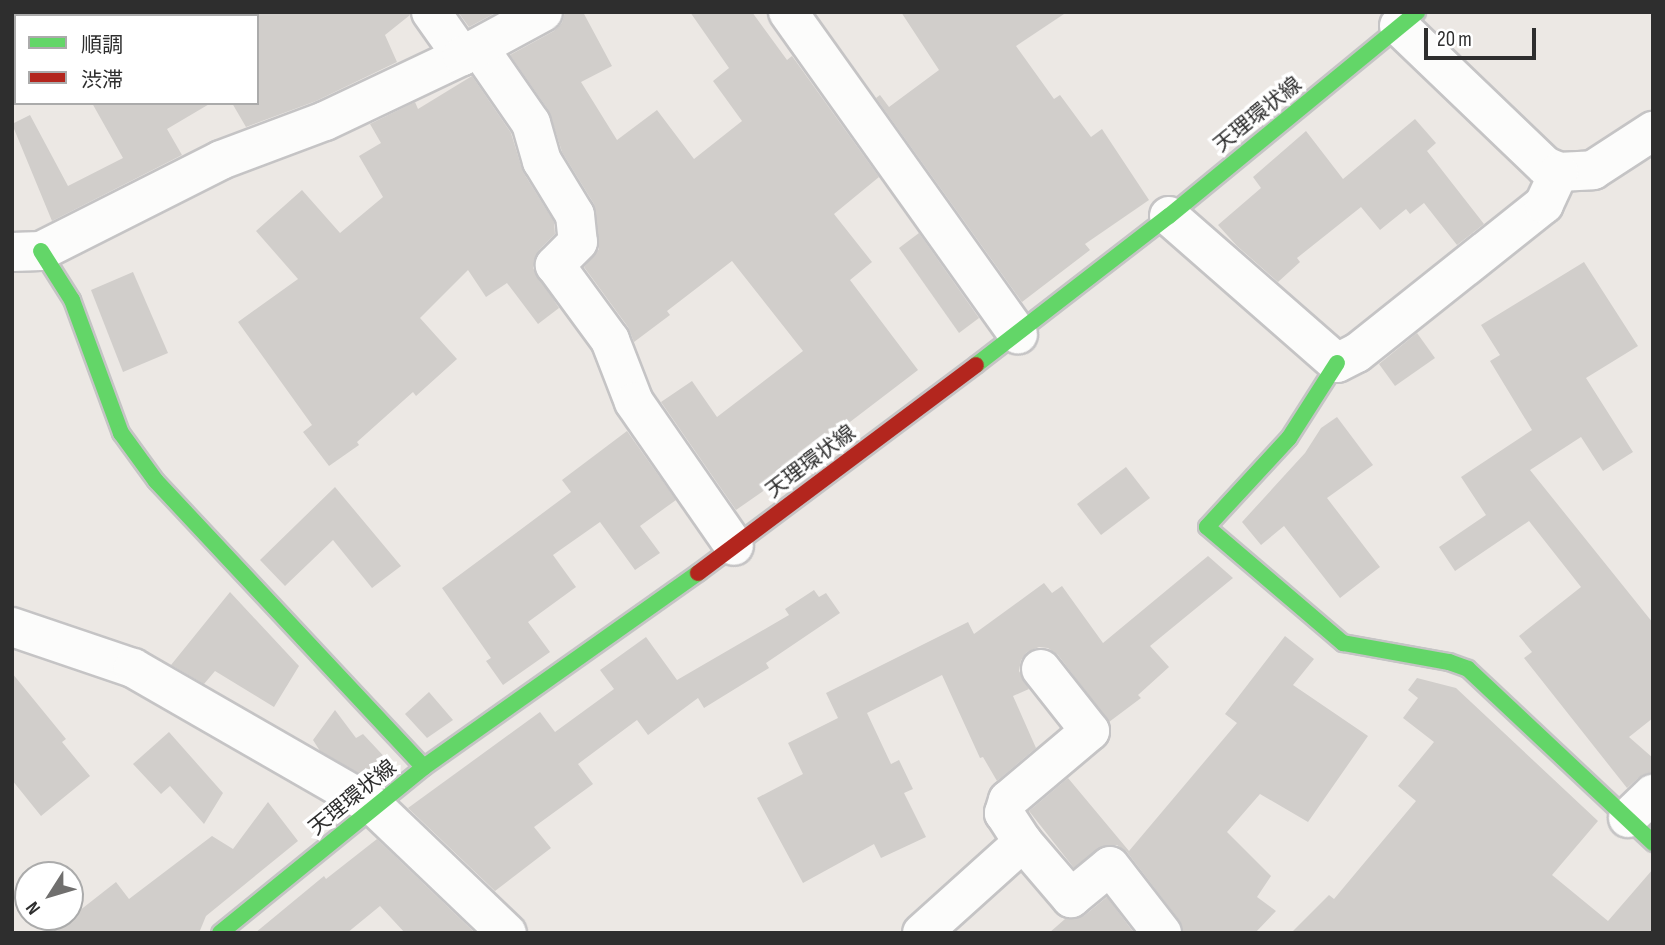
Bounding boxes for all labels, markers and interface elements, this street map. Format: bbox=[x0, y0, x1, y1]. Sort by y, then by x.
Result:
legend bbox=[14, 14, 259, 105]
scale bar bbox=[1427, 14, 1539, 58]
text: 20 m bbox=[1437, 27, 1472, 52]
text: 順調 bbox=[81, 33, 123, 58]
text: 渋滞 bbox=[81, 68, 123, 93]
street label: 天理環状線 bbox=[1209, 72, 1307, 158]
street label: 天理環状線 bbox=[761, 420, 861, 504]
street label: 天理環状線 bbox=[304, 755, 402, 841]
north arrow bbox=[14, 861, 84, 931]
text: N bbox=[21, 897, 46, 919]

